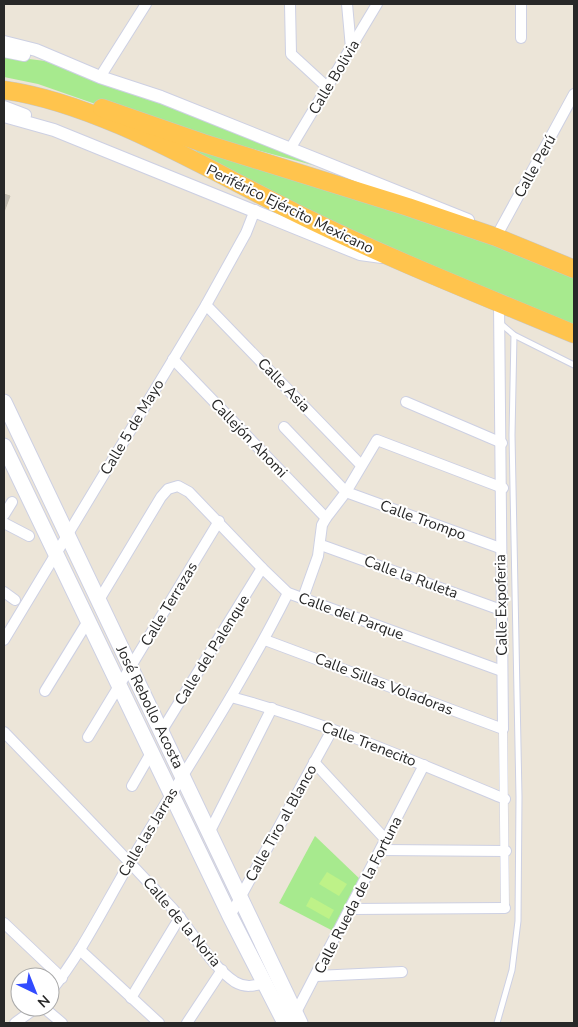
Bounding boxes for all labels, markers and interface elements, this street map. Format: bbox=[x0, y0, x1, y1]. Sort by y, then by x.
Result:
street label: Calle Bolivia bbox=[304, 36, 364, 118]
street label: Calle Perú bbox=[509, 131, 561, 201]
street label: Periférico Ejército Mexicano bbox=[203, 160, 377, 258]
street label: Calle Asia bbox=[253, 354, 315, 416]
street label: Calle 5 de Mayo bbox=[95, 375, 169, 479]
street label: Callejón Ahomi bbox=[206, 394, 292, 482]
street label: Calle Trompo bbox=[377, 495, 469, 545]
street label: Calle la Ruleta bbox=[361, 551, 461, 603]
street label: Calle Expoferia bbox=[490, 554, 512, 656]
street label: Calle Terrazas bbox=[136, 558, 202, 650]
street label: Calle del Parque bbox=[295, 588, 407, 644]
street label: Calle del Palenque bbox=[170, 591, 254, 709]
street label: José Rebollo Acosta bbox=[111, 641, 188, 772]
street label: Calle Sillas Voladoras bbox=[312, 648, 456, 720]
street label: Calle Trenecito bbox=[319, 717, 419, 771]
street label: Calle Tiro al Blanco bbox=[241, 761, 321, 885]
street label: Calle las Jarras bbox=[114, 784, 182, 880]
street label: Calle Rueda de la Fortuna bbox=[309, 813, 407, 977]
street label: Calle de la Noria bbox=[138, 873, 226, 971]
north arrow bbox=[10, 967, 60, 1017]
text: N bbox=[33, 991, 54, 1012]

